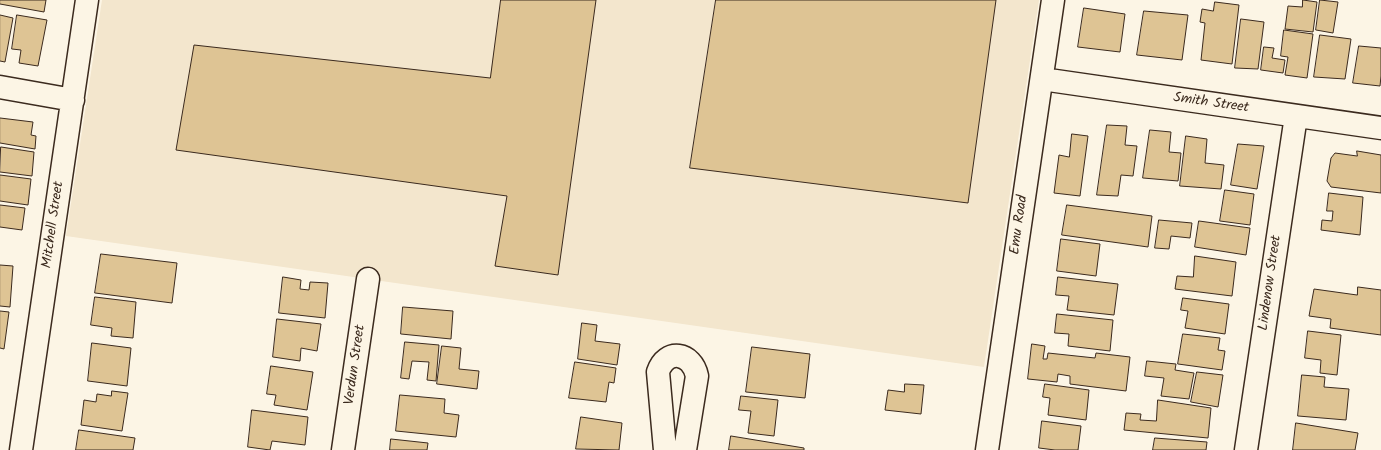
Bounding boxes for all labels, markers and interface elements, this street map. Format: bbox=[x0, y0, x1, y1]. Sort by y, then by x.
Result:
street label: Smith Street bbox=[1172, 90, 1250, 118]
street label: Mitchell Street bbox=[40, 180, 68, 270]
street label: Emu Road bbox=[1008, 194, 1032, 256]
street label: Lindenow Street bbox=[1256, 234, 1286, 332]
street label: Verdun Street bbox=[342, 324, 370, 406]

